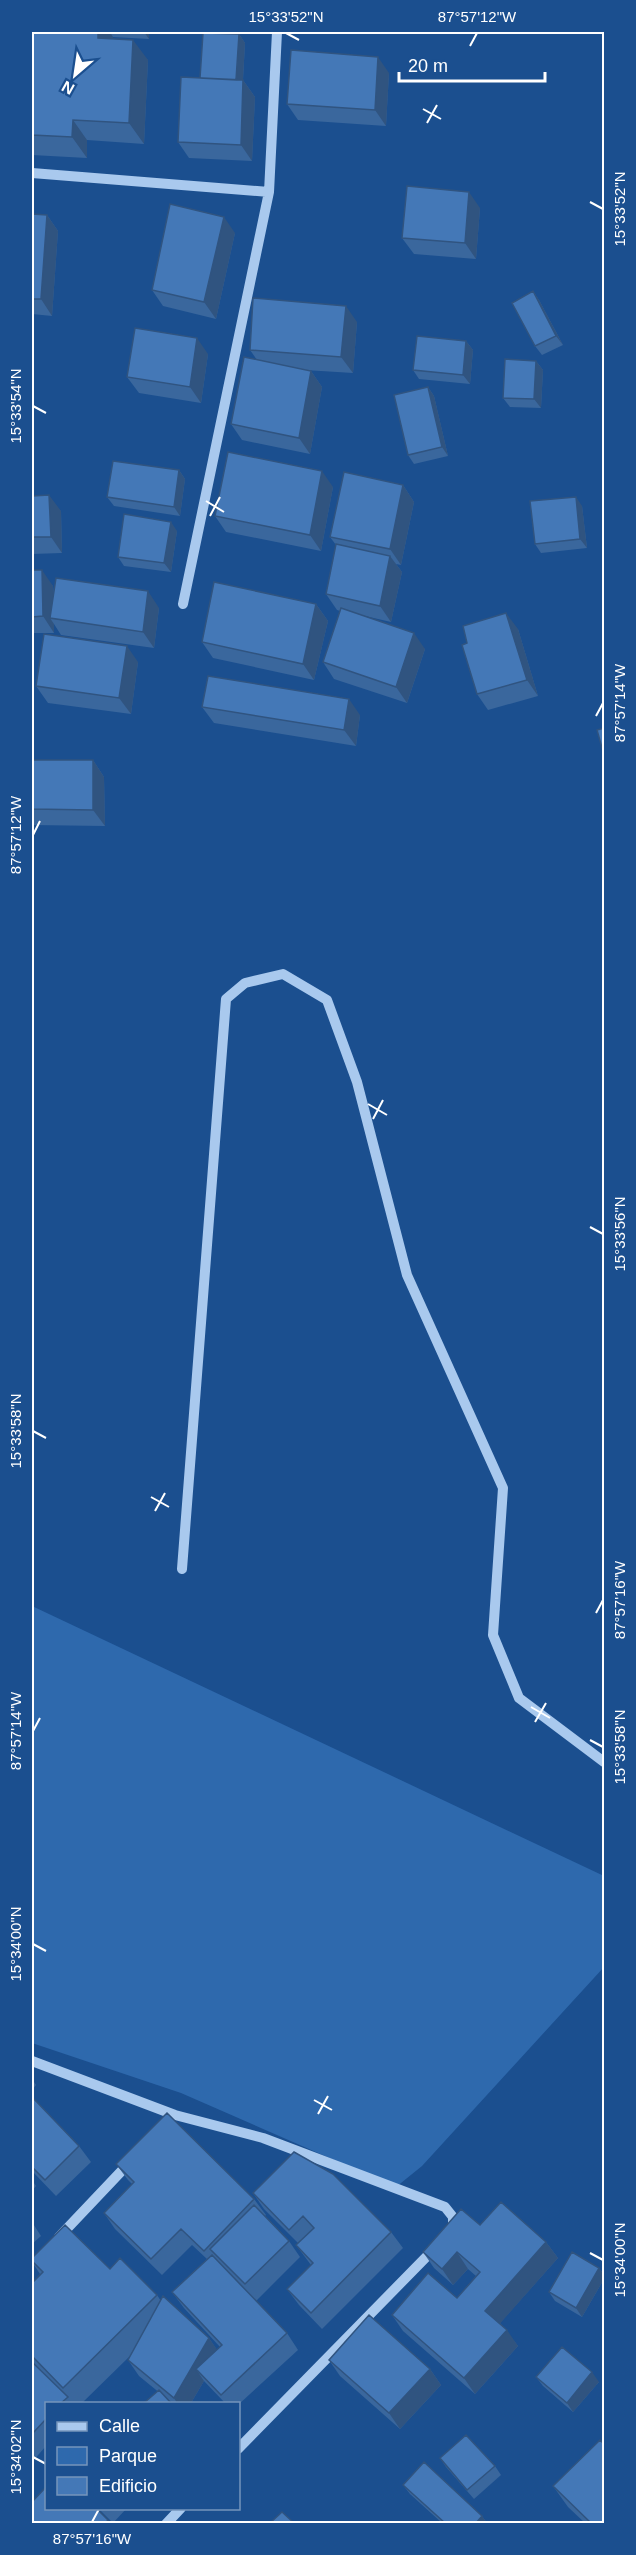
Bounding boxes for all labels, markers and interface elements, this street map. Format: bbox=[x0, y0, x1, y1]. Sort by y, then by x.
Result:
text: 15°33'52"N bbox=[248, 8, 324, 25]
text: 87°57'12"W bbox=[438, 8, 517, 25]
north arrow bbox=[45, 45, 105, 105]
scale bar bbox=[399, 45, 544, 83]
text: 20 m bbox=[408, 56, 448, 76]
text: N bbox=[59, 77, 77, 98]
text: 15°33'52"N bbox=[611, 171, 628, 247]
text: 15°33'54"N bbox=[7, 368, 24, 444]
text: 87°57'14"W bbox=[611, 663, 628, 742]
text: 87°57'12"W bbox=[7, 795, 24, 874]
text: 15°33'56"N bbox=[611, 1196, 628, 1272]
text: 15°33'58"N bbox=[7, 1393, 24, 1469]
text: 87°57'16"W bbox=[611, 1560, 628, 1639]
text: 87°57'14"W bbox=[7, 1691, 24, 1770]
text: 15°33'58"N bbox=[611, 1709, 628, 1785]
text: 15°34'00"N bbox=[7, 1906, 24, 1982]
text: 15°34'00"N bbox=[611, 2222, 628, 2298]
legend bbox=[45, 2402, 240, 2510]
text: Calle bbox=[99, 2416, 140, 2436]
text: 15°34'02"N bbox=[7, 2419, 24, 2495]
text: Parque bbox=[99, 2446, 157, 2466]
text: Edificio bbox=[99, 2476, 157, 2496]
text: 87°57'16"W bbox=[53, 2530, 132, 2547]

